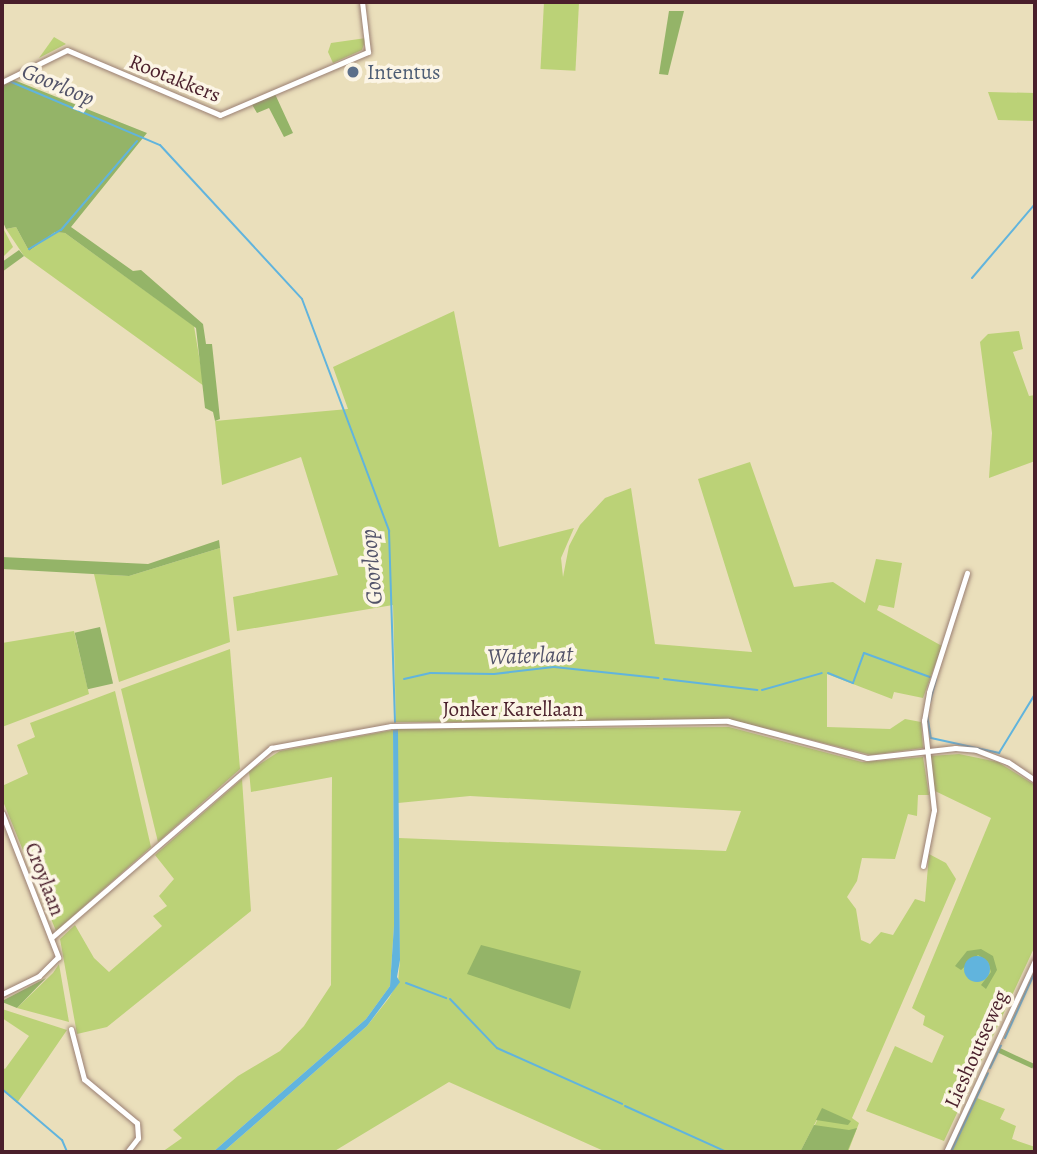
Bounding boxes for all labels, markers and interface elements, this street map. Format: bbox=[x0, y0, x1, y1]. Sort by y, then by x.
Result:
street label: Rootakkers bbox=[126, 48, 224, 108]
water label: Goorloop bbox=[18, 57, 98, 113]
place label: Intentus bbox=[367, 59, 440, 85]
marker: Intentus bbox=[345, 64, 361, 80]
water label: Goorloop bbox=[355, 528, 389, 606]
water label: Waterlaat bbox=[487, 641, 573, 671]
street label: Jonker Karellaan bbox=[443, 696, 583, 722]
street label: Croylaan bbox=[20, 839, 70, 919]
street label: Lieshoutseweg bbox=[939, 986, 1013, 1112]

